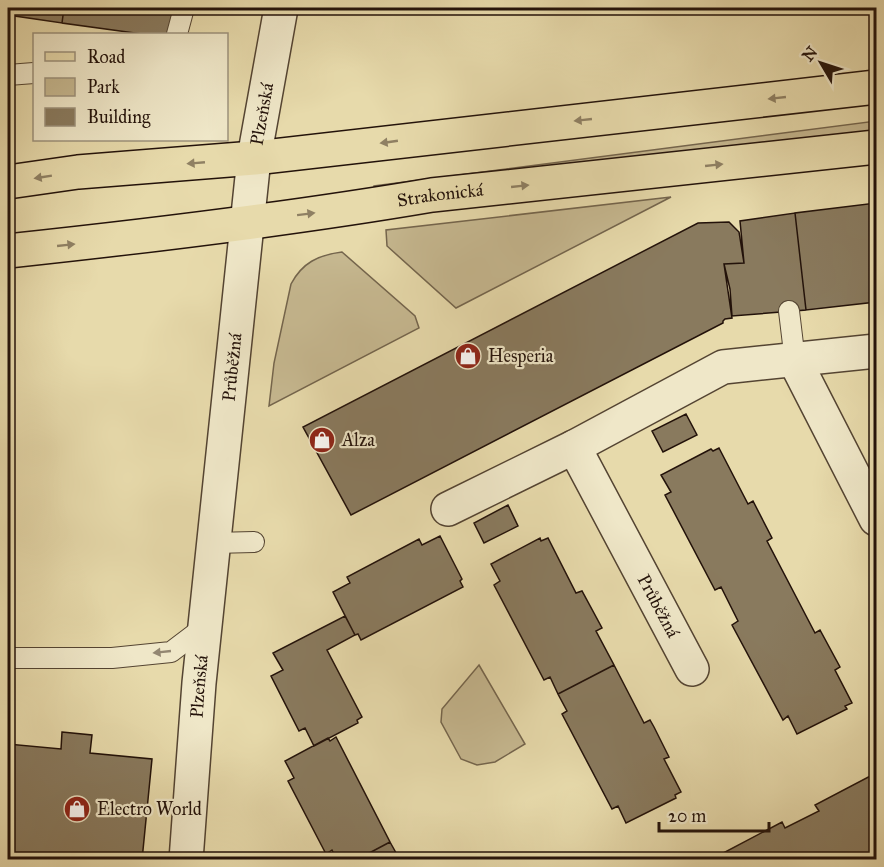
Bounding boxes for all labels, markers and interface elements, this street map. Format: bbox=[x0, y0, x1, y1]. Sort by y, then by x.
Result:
legend bbox=[33, 33, 228, 141]
north arrow bbox=[791, 33, 851, 93]
text: N bbox=[798, 42, 822, 65]
text: Road bbox=[87, 46, 125, 68]
text: Park bbox=[87, 76, 120, 98]
street label: Plzeňská bbox=[245, 81, 278, 147]
one-way arrow bbox=[767, 93, 786, 103]
text: Building bbox=[87, 106, 151, 129]
one-way arrow bbox=[573, 115, 592, 125]
one-way arrow bbox=[380, 137, 399, 147]
one-way arrow bbox=[186, 158, 205, 168]
one-way arrow bbox=[704, 160, 723, 169]
one-way arrow bbox=[33, 173, 52, 182]
street label: Strakonická bbox=[396, 178, 485, 212]
one-way arrow bbox=[510, 181, 529, 191]
one-way arrow bbox=[296, 210, 315, 219]
one-way arrow bbox=[56, 240, 75, 250]
street label: Průběžná bbox=[218, 332, 247, 402]
shop icon: Hesperia bbox=[453, 341, 483, 371]
place label: Hesperia bbox=[488, 345, 554, 367]
shop icon: Alza bbox=[307, 425, 337, 455]
place label: Alza bbox=[341, 429, 375, 451]
street label: Průběžná bbox=[633, 570, 684, 642]
one-way arrow bbox=[152, 647, 171, 657]
street label: Plzeňská bbox=[185, 653, 213, 719]
shop icon: Electro World bbox=[62, 794, 92, 824]
scale bar bbox=[659, 795, 768, 833]
place label: Electro World bbox=[97, 798, 202, 820]
text: 20 m bbox=[668, 805, 706, 827]

